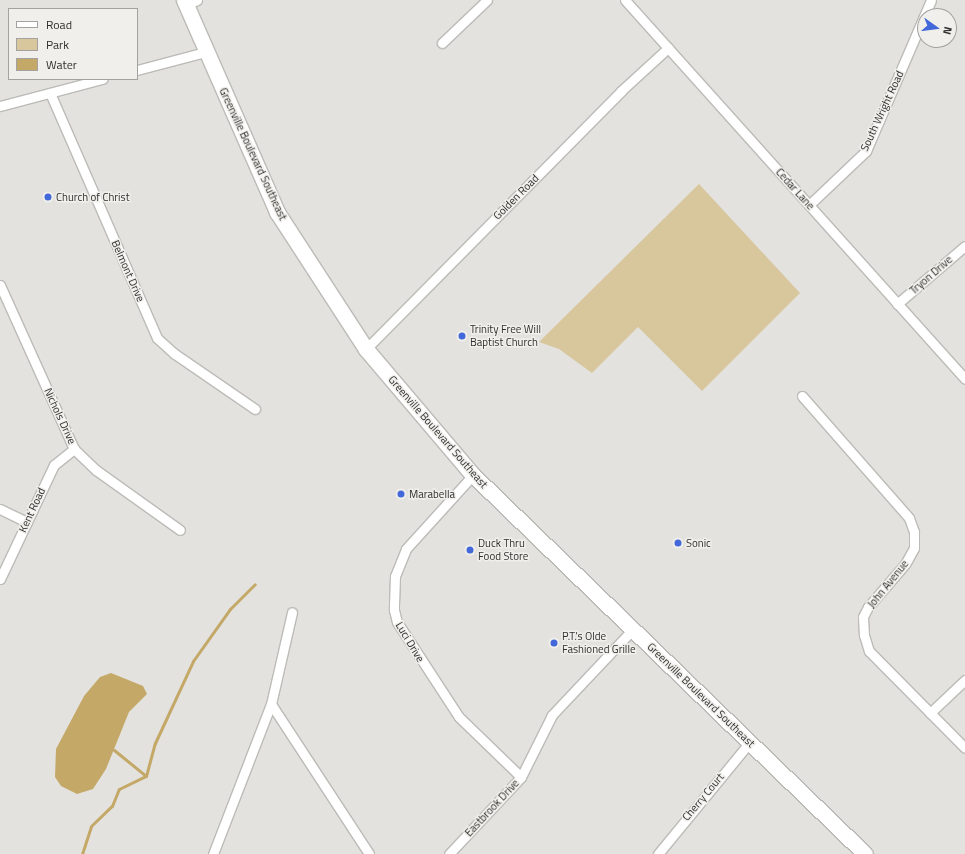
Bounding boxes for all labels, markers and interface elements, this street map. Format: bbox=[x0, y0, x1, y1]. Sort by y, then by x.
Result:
legend bbox=[8, 8, 138, 80]
north arrow bbox=[917, 8, 957, 48]
text: Road bbox=[46, 15, 72, 34]
text: N bbox=[939, 25, 956, 36]
text: Park bbox=[46, 35, 69, 54]
text: Water bbox=[46, 55, 77, 74]
street label: South Wright Road bbox=[858, 69, 906, 153]
street label: Greenville Boulevard Southeast bbox=[216, 86, 290, 222]
street label: Cedar Lane bbox=[773, 166, 817, 212]
street label: Golden Road bbox=[491, 172, 541, 222]
place label: Church of Christ bbox=[56, 190, 130, 204]
marker: Church of Christ bbox=[43, 192, 53, 202]
street label: Belmont Drive bbox=[109, 238, 147, 304]
street label: Tryon Drive bbox=[907, 253, 955, 297]
place label: Trinity Free Will Baptist Church bbox=[470, 323, 541, 349]
marker: Trinity Free Will Baptist Church bbox=[457, 331, 467, 341]
street label: Greenville Boulevard Southeast bbox=[386, 373, 490, 491]
street label: Nichols Drive bbox=[41, 386, 79, 446]
street label: Kent Road bbox=[16, 486, 48, 534]
place label: Marabella bbox=[409, 487, 455, 501]
marker: Marabella bbox=[396, 489, 406, 499]
place label: Sonic bbox=[686, 536, 711, 550]
place label: Duck Thru Food Store bbox=[478, 537, 528, 563]
marker: Sonic bbox=[673, 538, 683, 548]
marker: Duck Thru Food Store bbox=[465, 545, 475, 555]
street label: John Avenue bbox=[865, 557, 911, 611]
street label: Luci Drive bbox=[393, 619, 427, 665]
place label: P.T.’s Olde Fashioned Grille bbox=[562, 630, 636, 656]
marker: P.T.’s Olde Fashioned Grille bbox=[549, 638, 559, 648]
street label: Greenville Boulevard Southeast bbox=[644, 640, 758, 750]
street label: Cherry Court bbox=[679, 771, 727, 823]
street label: Eastbrook Drive bbox=[462, 777, 522, 839]

